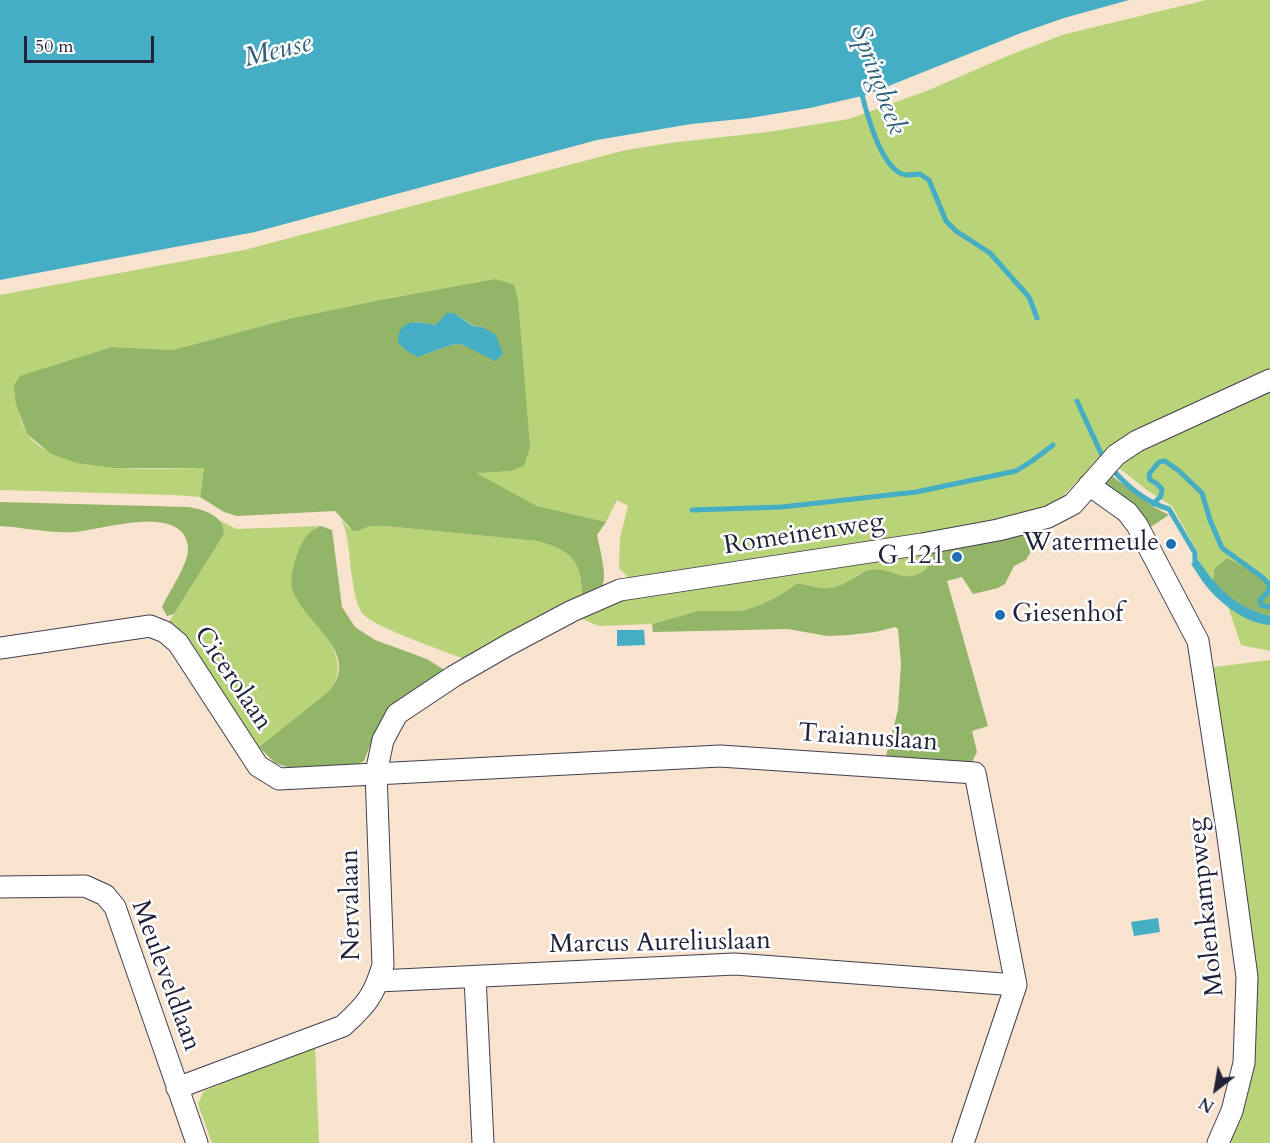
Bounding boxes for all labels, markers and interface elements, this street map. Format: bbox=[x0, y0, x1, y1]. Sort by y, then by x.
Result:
water label: Springbeek bbox=[842, 20, 912, 140]
scale bar bbox=[27, 24, 158, 62]
water label: Meuse bbox=[241, 28, 315, 76]
text: 50 m bbox=[35, 34, 74, 59]
street label: Romeinenweg bbox=[722, 507, 886, 563]
place label: Watermeule bbox=[1023, 528, 1159, 560]
marker: Watermeule bbox=[1164, 537, 1178, 551]
place label: G 121 bbox=[877, 541, 945, 573]
marker: G 121 bbox=[950, 550, 964, 564]
place label: Giesenhof bbox=[1012, 599, 1123, 631]
marker: Giesenhof bbox=[993, 608, 1007, 622]
street label: Cicerolaan bbox=[186, 621, 278, 737]
street label: Traianuslaan bbox=[797, 719, 939, 759]
street label: Molenkampweg bbox=[1182, 816, 1232, 998]
street label: Nervalaan bbox=[335, 849, 369, 961]
street label: Meuleveldlaan bbox=[123, 896, 207, 1056]
street label: Marcus Aureliuslaan bbox=[549, 926, 771, 962]
north arrow bbox=[1186, 1059, 1246, 1119]
text: N bbox=[1195, 1091, 1218, 1117]

